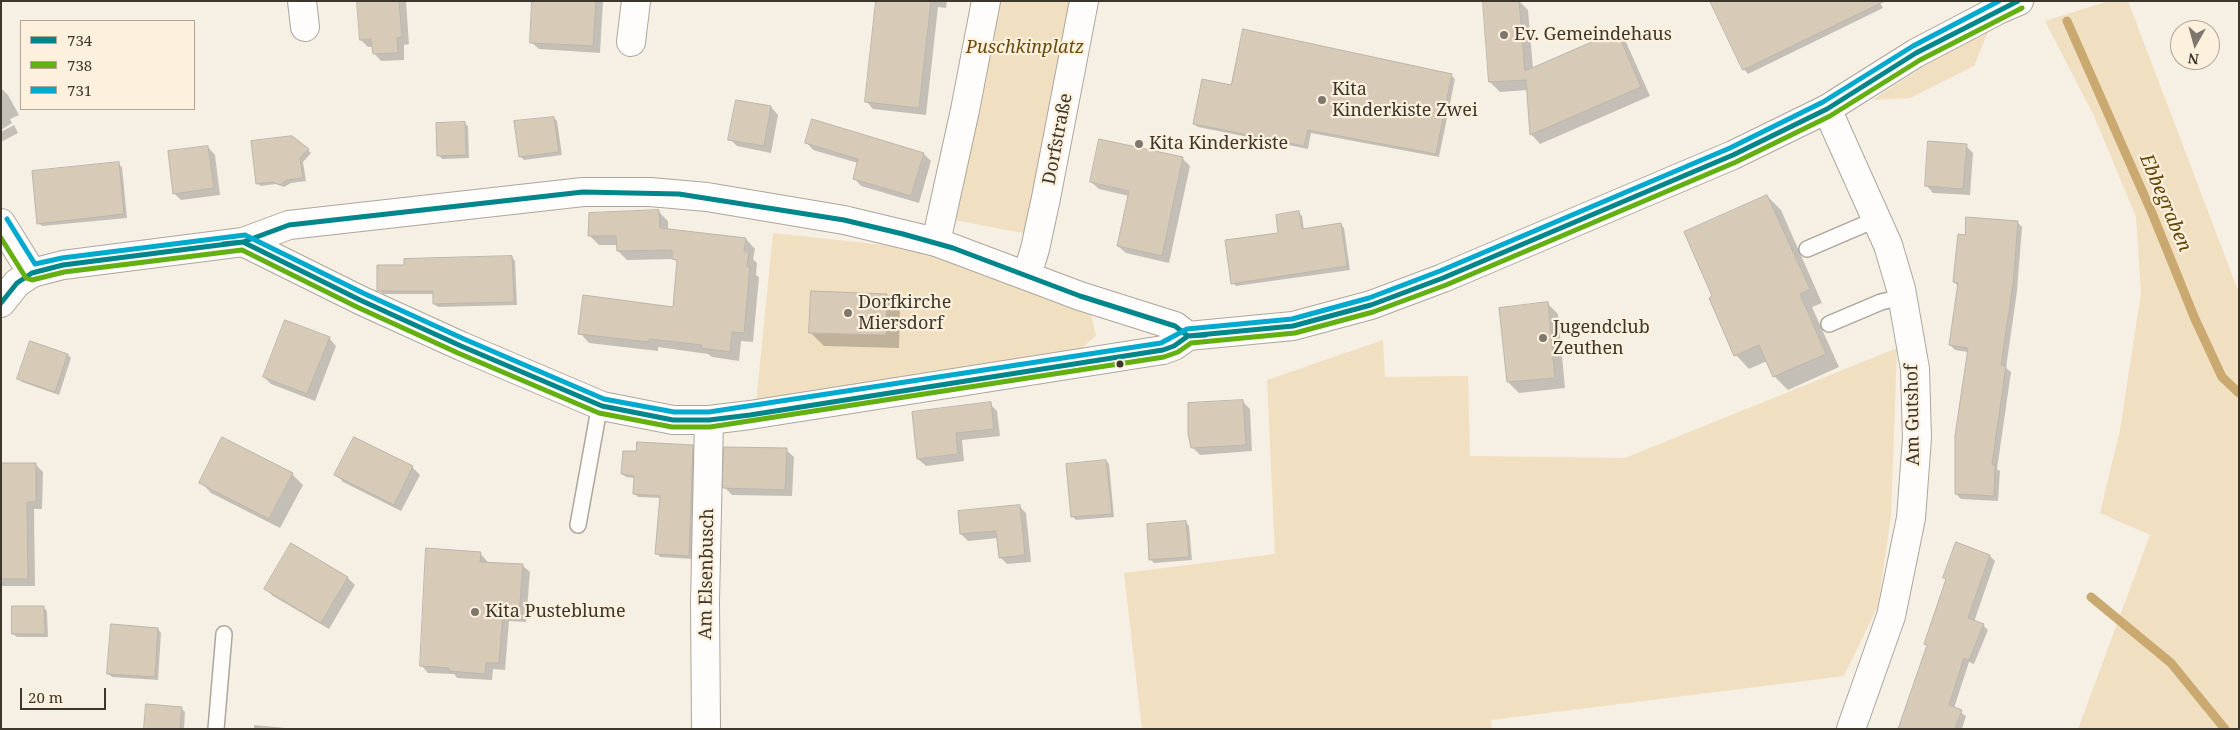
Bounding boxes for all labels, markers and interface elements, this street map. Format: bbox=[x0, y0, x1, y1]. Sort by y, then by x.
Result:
legend bbox=[20, 20, 195, 110]
north arrow bbox=[2170, 20, 2220, 70]
place label: Ev. Gemeindehaus bbox=[1514, 24, 1672, 46]
marker: Ev. Gemeindehaus bbox=[1498, 29, 1510, 41]
text: 734 bbox=[67, 30, 92, 50]
park label: Puschkinplatz bbox=[966, 37, 1084, 59]
text: N bbox=[2187, 49, 2200, 69]
text: 738 bbox=[67, 55, 92, 75]
place label: Kita Kinderkiste Zwei bbox=[1332, 79, 1478, 122]
text: 731 bbox=[67, 80, 92, 100]
street label: Dorfstraße bbox=[1039, 92, 1077, 186]
marker: Kita Kinderkiste Zwei bbox=[1316, 94, 1328, 106]
place label: Kita Kinderkiste bbox=[1149, 133, 1288, 155]
marker: Kita Kinderkiste bbox=[1133, 138, 1145, 150]
water label: Ebbegraben bbox=[2134, 151, 2196, 255]
place label: Dorfkirche Miersdorf bbox=[858, 292, 951, 334]
marker: Dorfkirche Miersdorf bbox=[842, 307, 854, 319]
place label: Jugendclub Zeuthen bbox=[1553, 317, 1650, 359]
marker: Jugendclub Zeuthen bbox=[1537, 332, 1549, 344]
unlabelled marker bbox=[1115, 359, 1125, 369]
street label: Am Gutshof bbox=[1901, 364, 1925, 466]
street label: Am Elsenbusch bbox=[695, 508, 719, 640]
place label: Kita Pusteblume bbox=[485, 601, 626, 623]
marker: Kita Pusteblume bbox=[469, 606, 481, 618]
scale bar bbox=[22, 678, 109, 710]
text: 20 m bbox=[28, 687, 63, 707]

